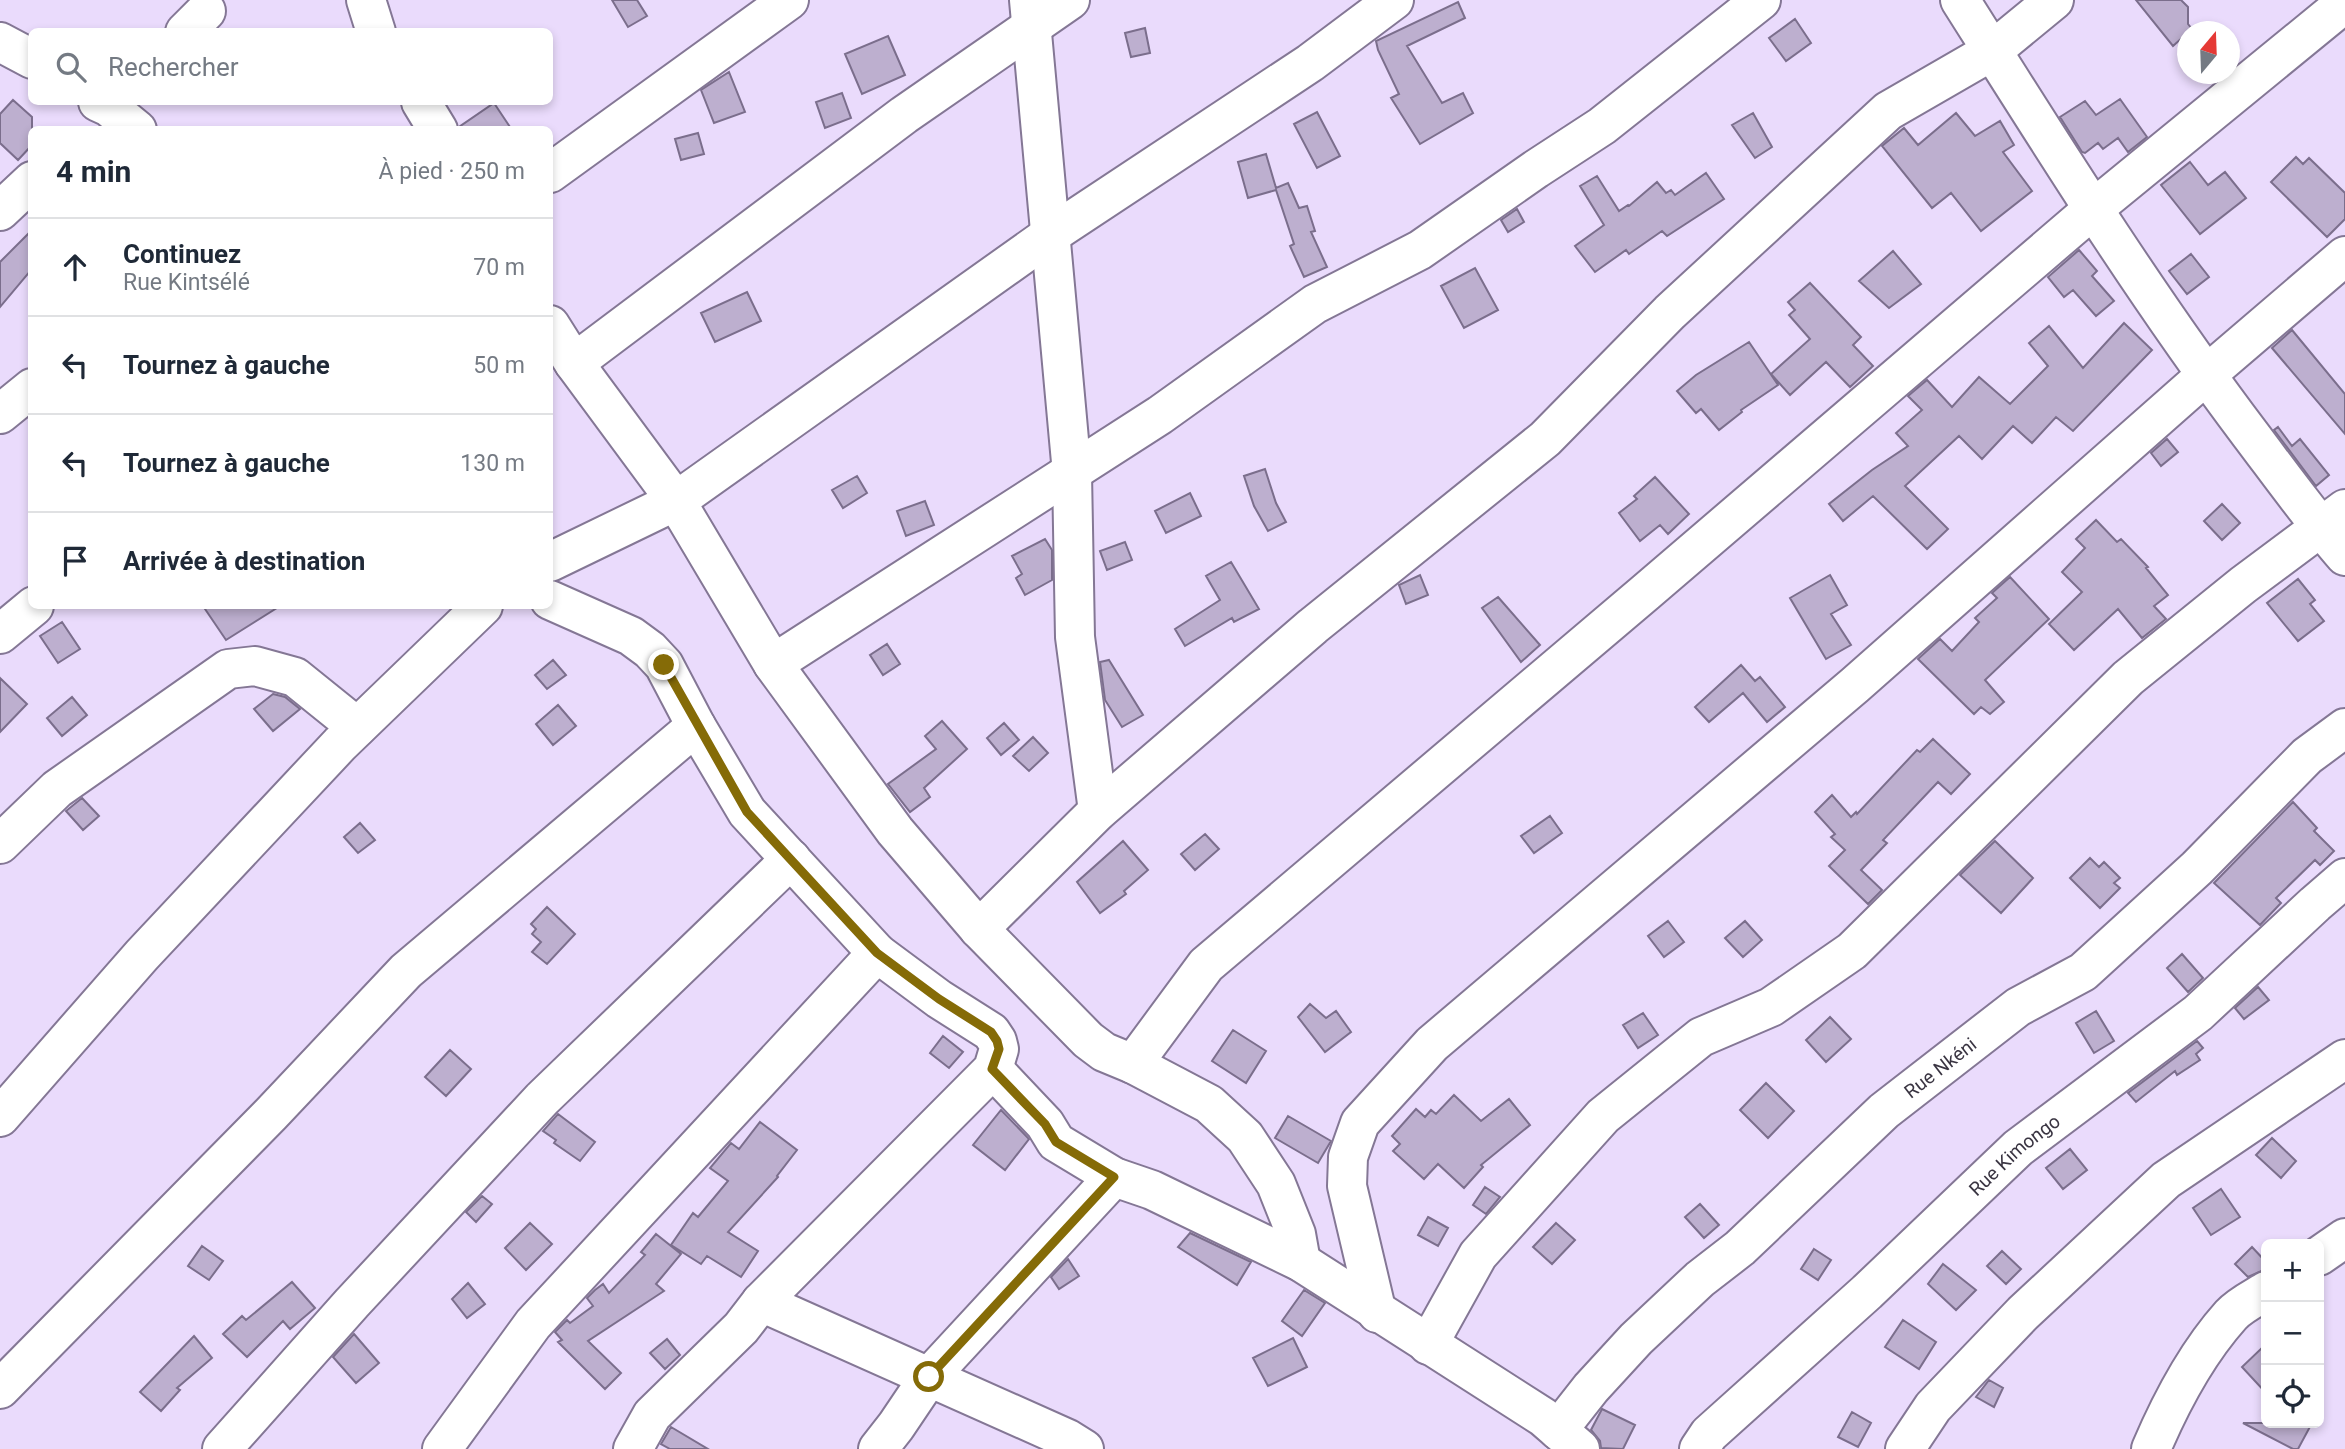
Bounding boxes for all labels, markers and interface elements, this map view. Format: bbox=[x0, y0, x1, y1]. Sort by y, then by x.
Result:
north arrow bbox=[2177, 21, 2240, 84]
search box bbox=[28, 28, 553, 105]
icon: search bbox=[52, 48, 90, 86]
text: Rechercher bbox=[108, 52, 239, 82]
text: 4 min bbox=[56, 154, 131, 189]
text: À pied · 250 m bbox=[379, 158, 525, 185]
text: Continuez bbox=[123, 239, 241, 269]
icon: ahead bbox=[56, 248, 94, 286]
text: 70 m bbox=[473, 254, 525, 281]
text: Rue Kintsélé bbox=[123, 269, 250, 296]
icon: left bbox=[56, 346, 94, 384]
text: Tournez à gauche bbox=[123, 350, 330, 380]
text: 50 m bbox=[473, 352, 525, 379]
icon: left bbox=[56, 444, 94, 482]
text: Tournez à gauche bbox=[123, 448, 330, 478]
text: 130 m bbox=[460, 450, 525, 477]
icon: arrive bbox=[56, 542, 94, 580]
text: Arrivée à destination bbox=[123, 546, 365, 576]
route end bbox=[648, 649, 679, 680]
street label: Rue Nkéni bbox=[1899, 1032, 1981, 1103]
street label: Rue Kimongo bbox=[1964, 1109, 2064, 1200]
map controls bbox=[2261, 1239, 2324, 1428]
button: + bbox=[2261, 1239, 2324, 1302]
button: − bbox=[2261, 1302, 2324, 1365]
route start bbox=[913, 1361, 944, 1392]
button: locate bbox=[2261, 1365, 2324, 1428]

